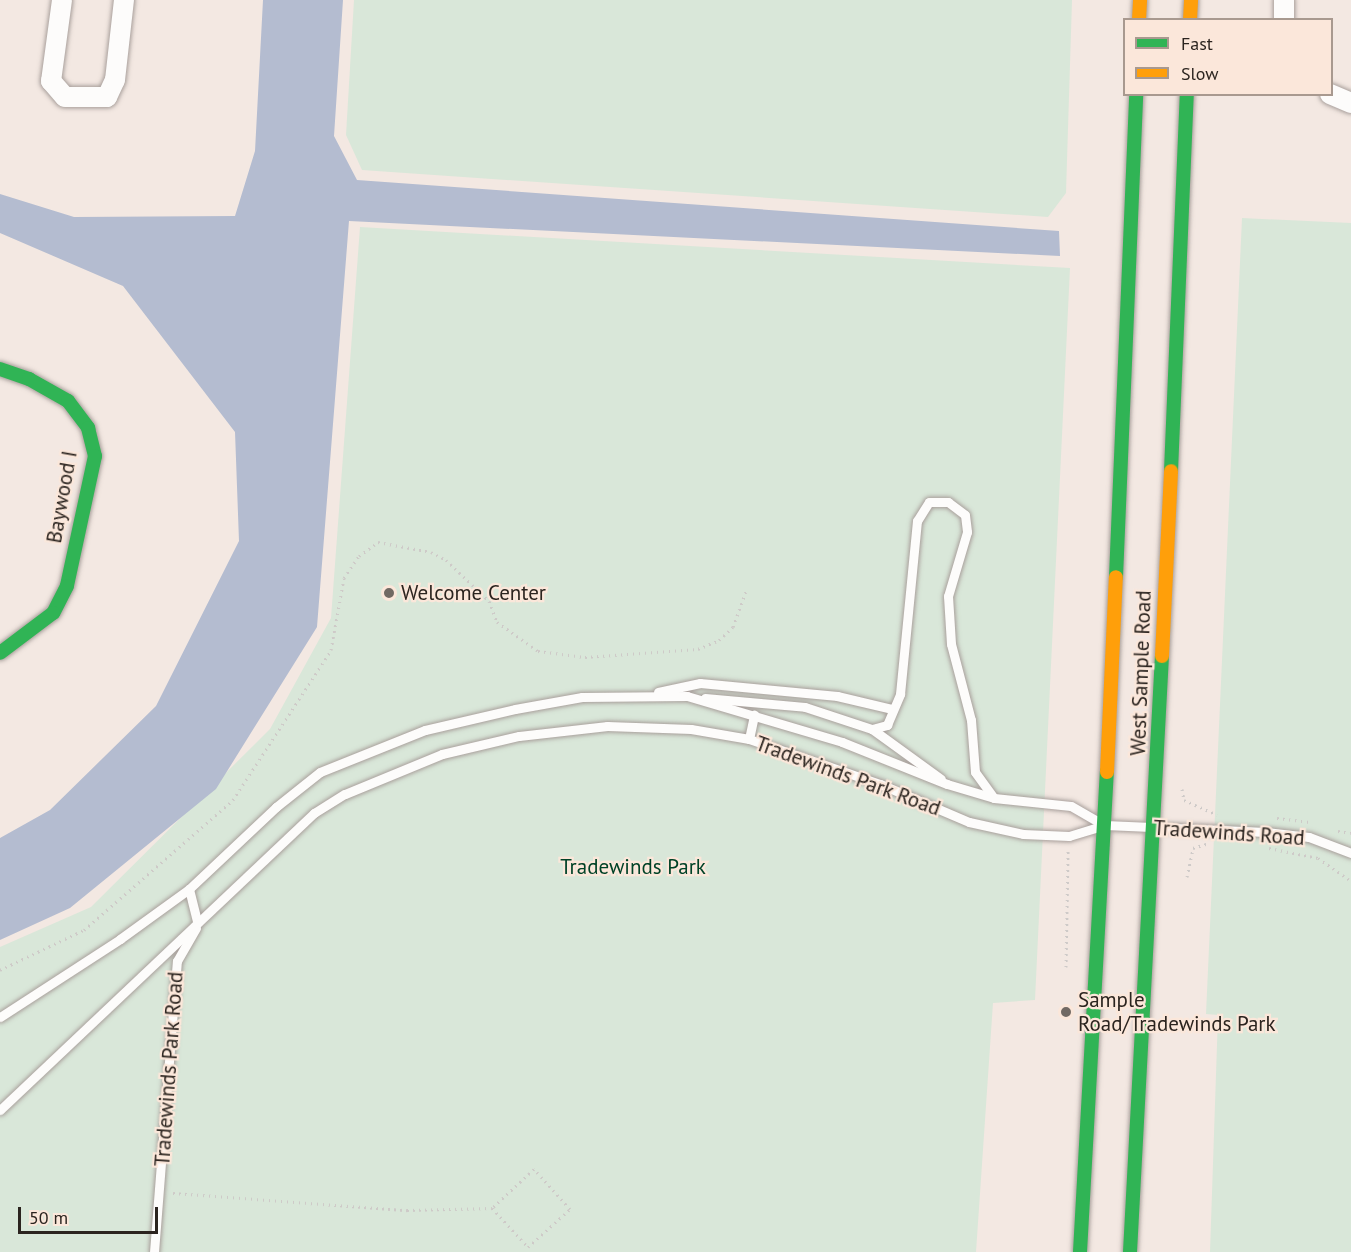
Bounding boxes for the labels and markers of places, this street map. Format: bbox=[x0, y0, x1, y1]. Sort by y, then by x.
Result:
place label: Welcome Center bbox=[401, 580, 546, 606]
marker: Welcome Center bbox=[382, 586, 396, 600]
place label: Sample Road/Tradewinds Park bbox=[1078, 987, 1276, 1037]
marker: Sample Road/Tradewinds Park bbox=[1059, 1005, 1073, 1019]

